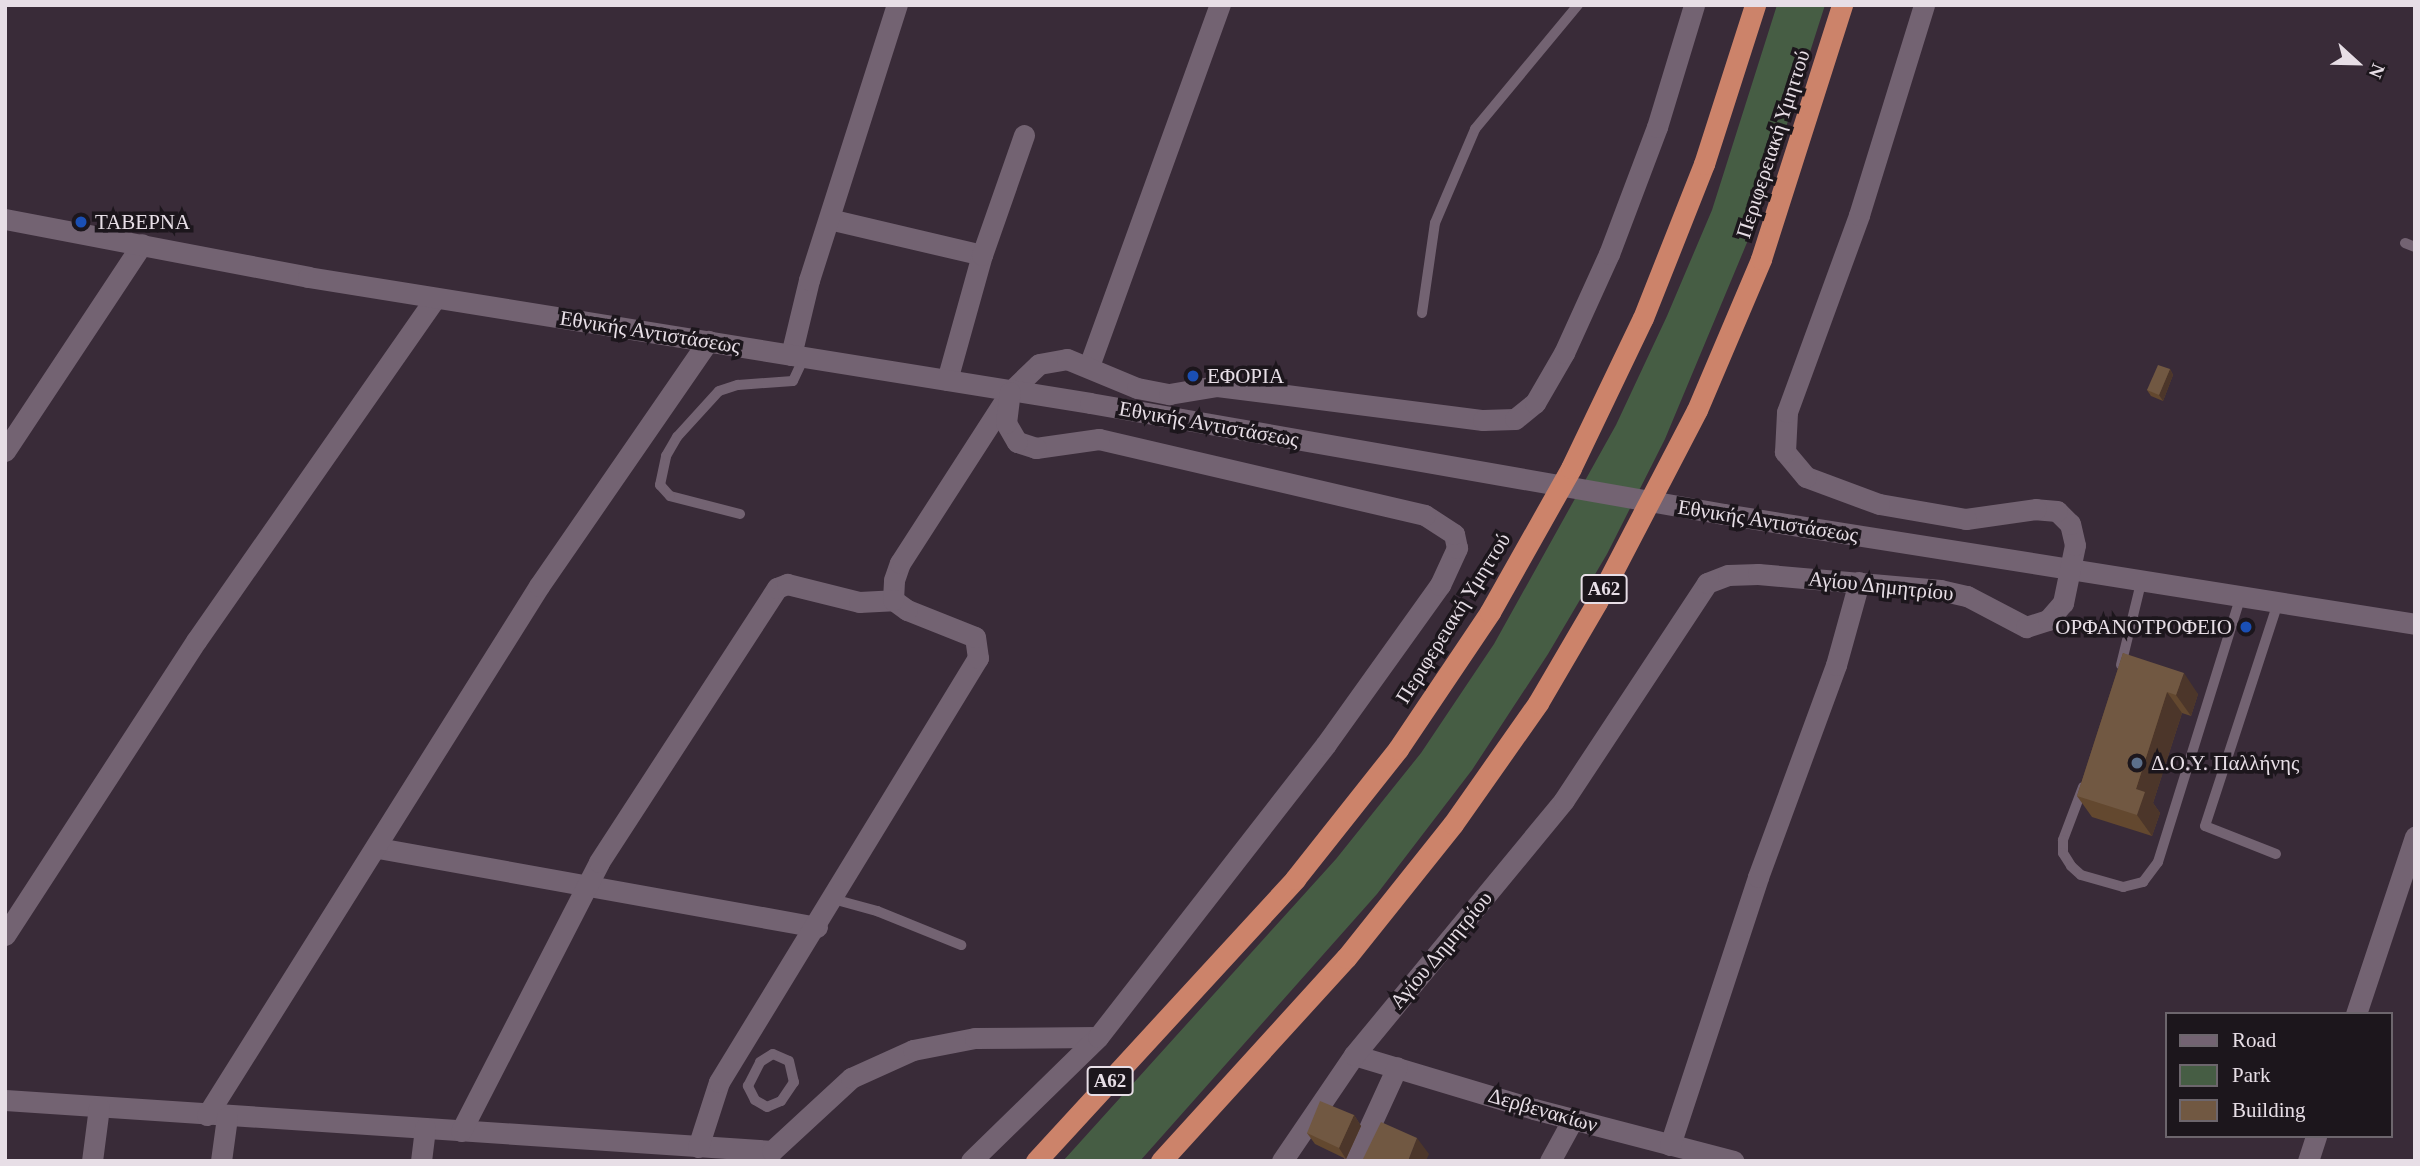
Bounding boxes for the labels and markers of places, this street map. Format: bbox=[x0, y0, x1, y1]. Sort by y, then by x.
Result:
place label: ΤΑΒΕΡΝΑ bbox=[95, 209, 190, 235]
marker: ΤΑΒΕΡΝΑ bbox=[73, 214, 89, 230]
place label: ΕΦΟΡΙΑ bbox=[1207, 363, 1284, 389]
marker: ΕΦΟΡΙΑ bbox=[1185, 368, 1201, 384]
place label: ΟΡΦΑΝΟΤΡΟΦΕΙΟ bbox=[2055, 614, 2232, 640]
marker: ΟΡΦΑΝΟΤΡΟΦΕΙΟ bbox=[2238, 619, 2254, 635]
place label: Δ.Ο.Υ. Παλλήνης bbox=[2151, 750, 2299, 776]
marker: Δ.Ο.Υ. Παλλήνης bbox=[2129, 755, 2145, 771]

